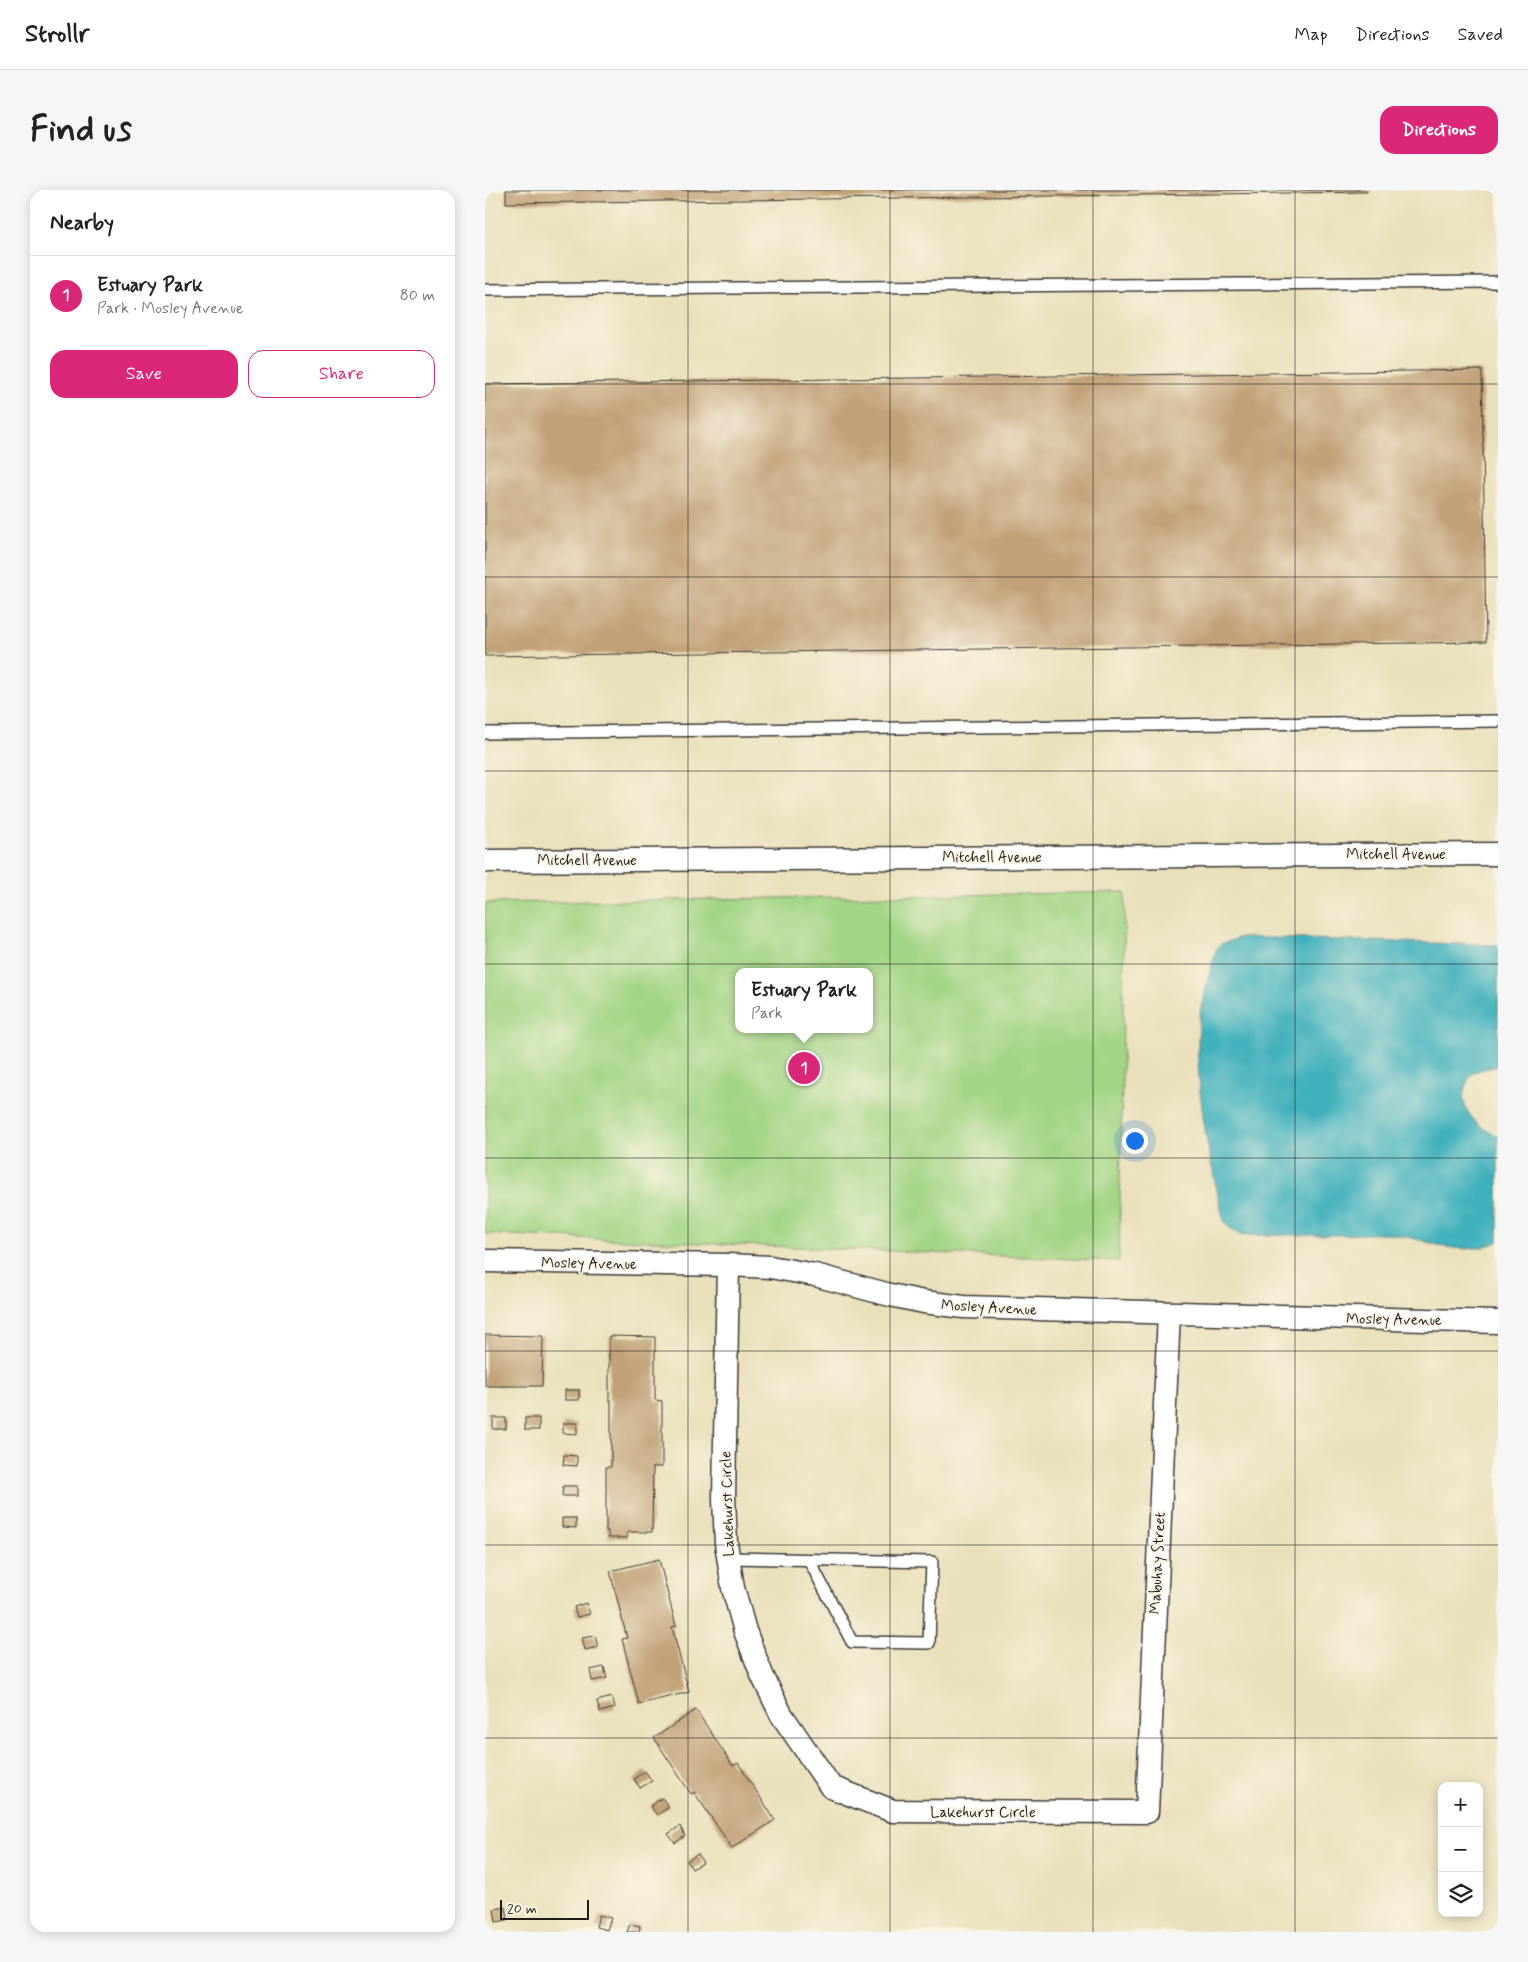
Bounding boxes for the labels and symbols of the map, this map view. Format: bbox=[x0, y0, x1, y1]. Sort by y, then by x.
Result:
street label: Mitchell Avenue bbox=[1346, 845, 1446, 865]
street label: Mitchell Avenue bbox=[942, 848, 1042, 868]
street label: Mitchell Avenue bbox=[537, 851, 637, 871]
pin: 1 bbox=[788, 1049, 820, 1087]
your location bbox=[1122, 1128, 1148, 1154]
street label: Mosley Avenue bbox=[541, 1253, 637, 1275]
street label: Mosley Avenue bbox=[940, 1295, 1037, 1320]
street label: Mosley Avenue bbox=[1346, 1309, 1442, 1331]
street label: Lakehurst Circle bbox=[716, 1451, 740, 1557]
street label: Mabuhay Street bbox=[1145, 1511, 1171, 1615]
street label: Lakehurst Circle bbox=[930, 1803, 1036, 1823]
scale bar bbox=[500, 1897, 589, 1920]

